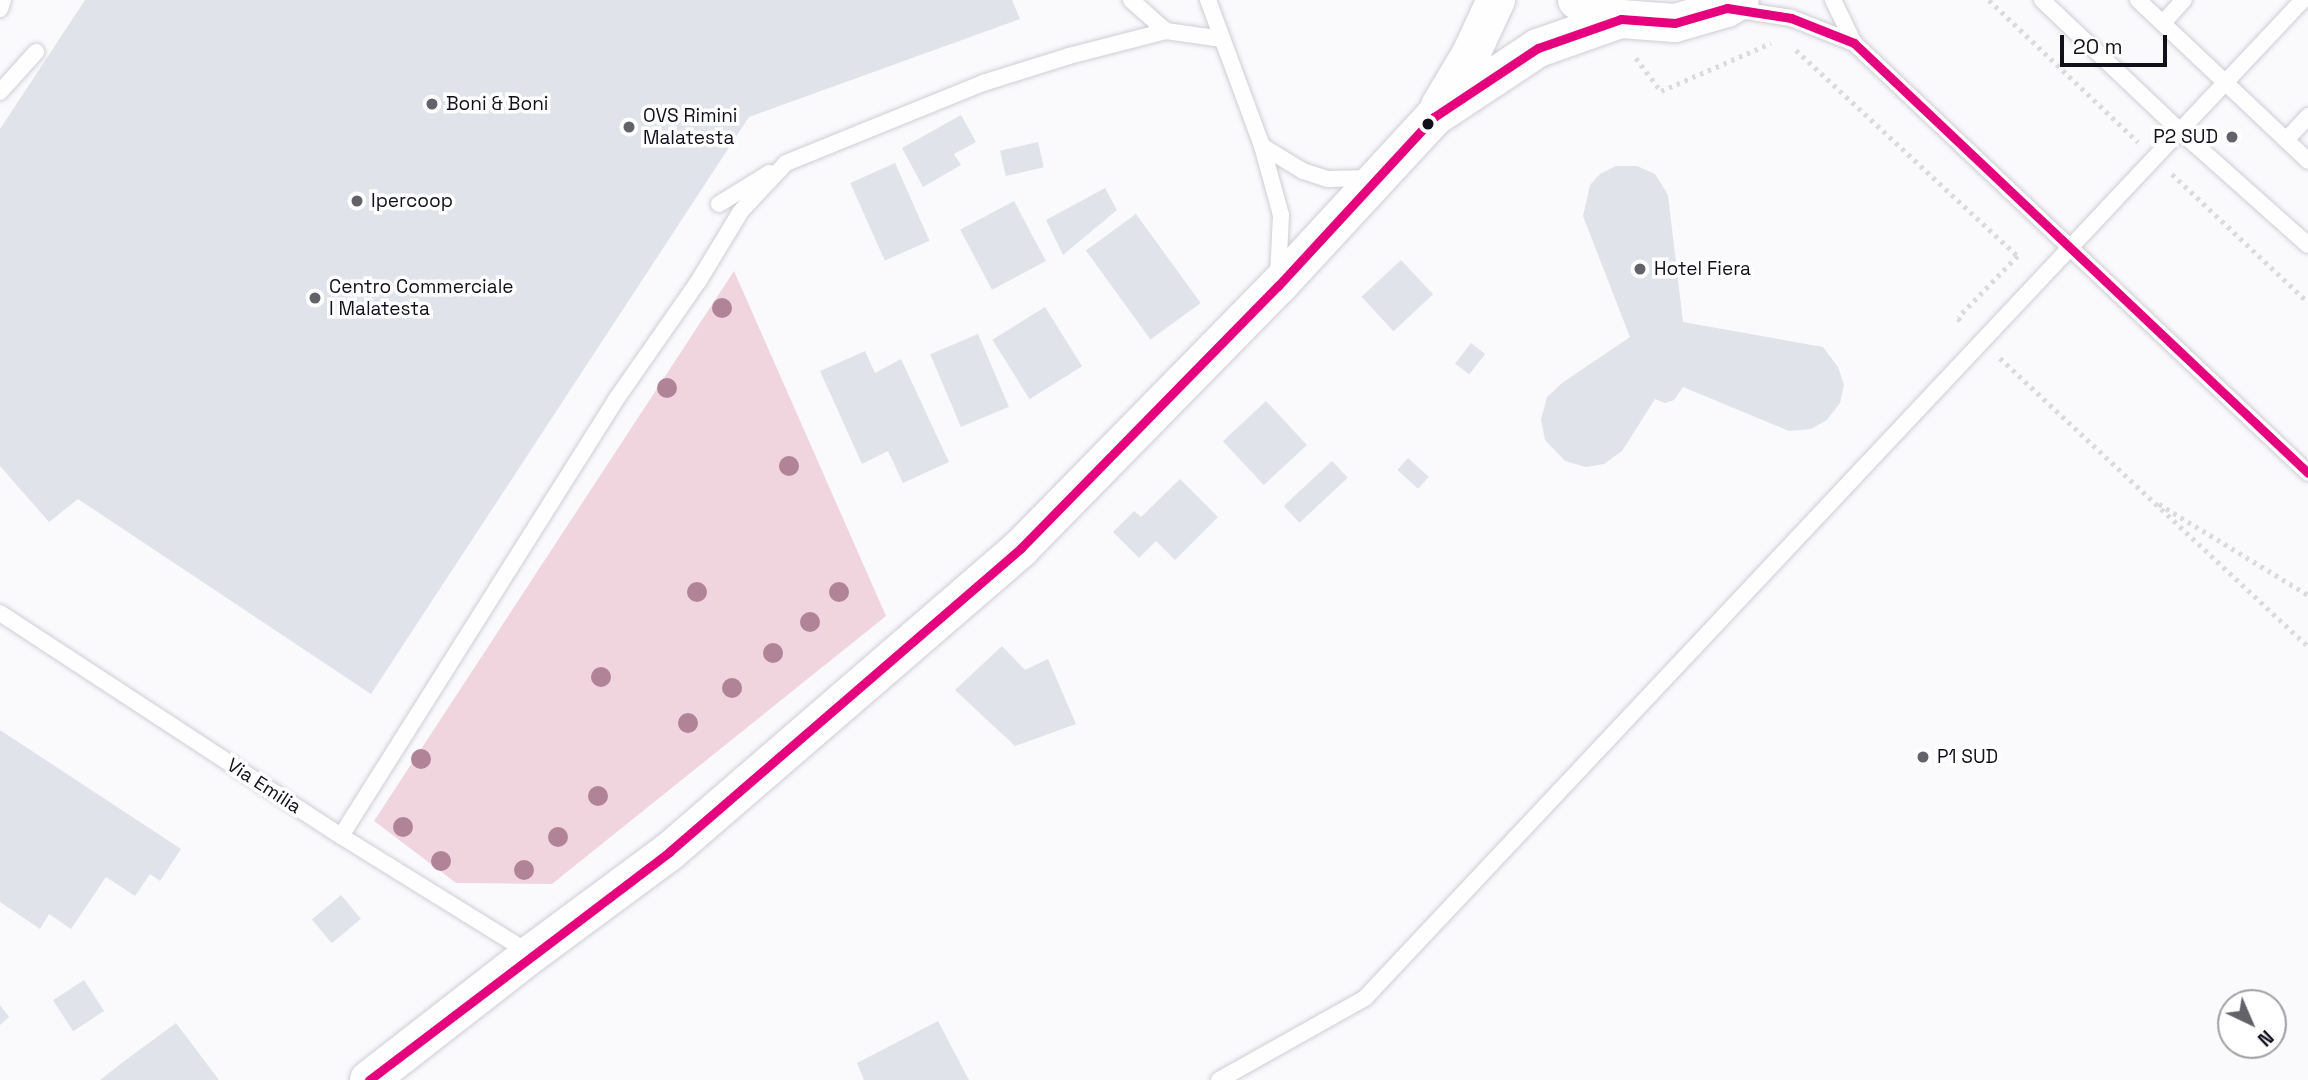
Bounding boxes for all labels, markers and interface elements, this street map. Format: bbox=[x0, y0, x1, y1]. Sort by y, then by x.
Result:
scale bar bbox=[2063, 21, 2170, 65]
text: 20 m bbox=[2073, 33, 2123, 60]
place label: Boni & Boni bbox=[446, 93, 548, 115]
marker: Boni & Boni bbox=[424, 96, 440, 112]
place label: OVS Rimini Malatesta bbox=[643, 105, 737, 149]
unlabelled marker bbox=[1421, 117, 1435, 131]
marker: OVS Rimini Malatesta bbox=[621, 119, 637, 135]
place label: P2 SUD bbox=[2153, 126, 2218, 148]
marker: P2 SUD bbox=[2224, 129, 2240, 145]
place label: Ipercoop bbox=[371, 190, 453, 212]
marker: Ipercoop bbox=[349, 193, 365, 209]
place label: Hotel Fiera bbox=[1654, 258, 1751, 280]
marker: Hotel Fiera bbox=[1632, 261, 1648, 277]
place label: Centro Commerciale I Malatesta bbox=[329, 276, 514, 320]
marker: Centro Commerciale I Malatesta bbox=[307, 290, 323, 306]
place label: P1 SUD bbox=[1937, 746, 1998, 768]
marker: P1 SUD bbox=[1915, 749, 1931, 765]
street label: Via Emilia bbox=[223, 754, 305, 818]
north arrow bbox=[2217, 989, 2287, 1059]
text: N bbox=[2252, 1025, 2279, 1051]

